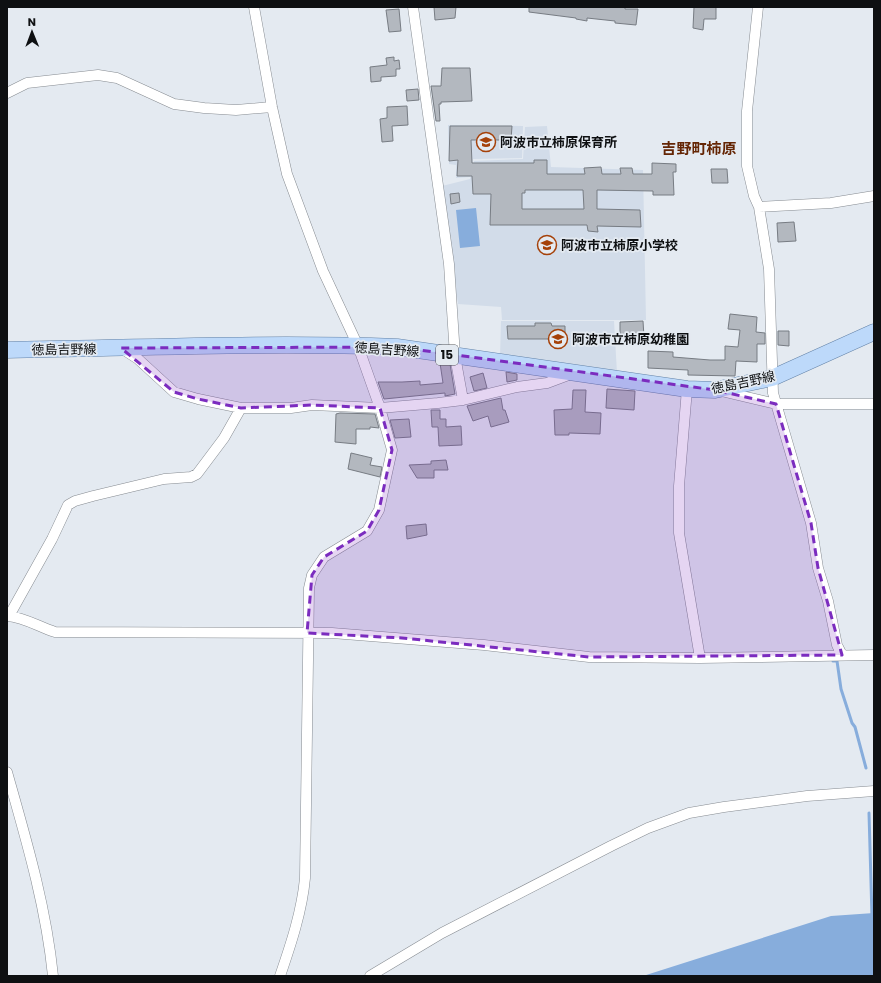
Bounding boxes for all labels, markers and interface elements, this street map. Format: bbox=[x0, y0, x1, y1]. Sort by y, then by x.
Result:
north arrow bbox=[12, 12, 52, 52]
text: N bbox=[28, 14, 36, 30]
school or university icon: 阿波市立柿原保育所 bbox=[475, 131, 497, 153]
place label: 阿波市立柿原保育所 bbox=[500, 133, 617, 152]
district label: 吉野町柿原 bbox=[661, 138, 737, 159]
school or university icon: 阿波市立柿原小学校 bbox=[536, 234, 558, 256]
place label: 阿波市立柿原小学校 bbox=[561, 236, 678, 255]
school or university icon: 阿波市立柿原幼稚園 bbox=[547, 328, 569, 350]
place label: 阿波市立柿原幼稚園 bbox=[572, 330, 689, 349]
street label: 徳島吉野線 bbox=[354, 338, 420, 361]
street label: 徳島吉野線 bbox=[31, 339, 97, 360]
road number: 15 bbox=[436, 345, 458, 365]
street label: 徳島吉野線 bbox=[709, 366, 777, 399]

